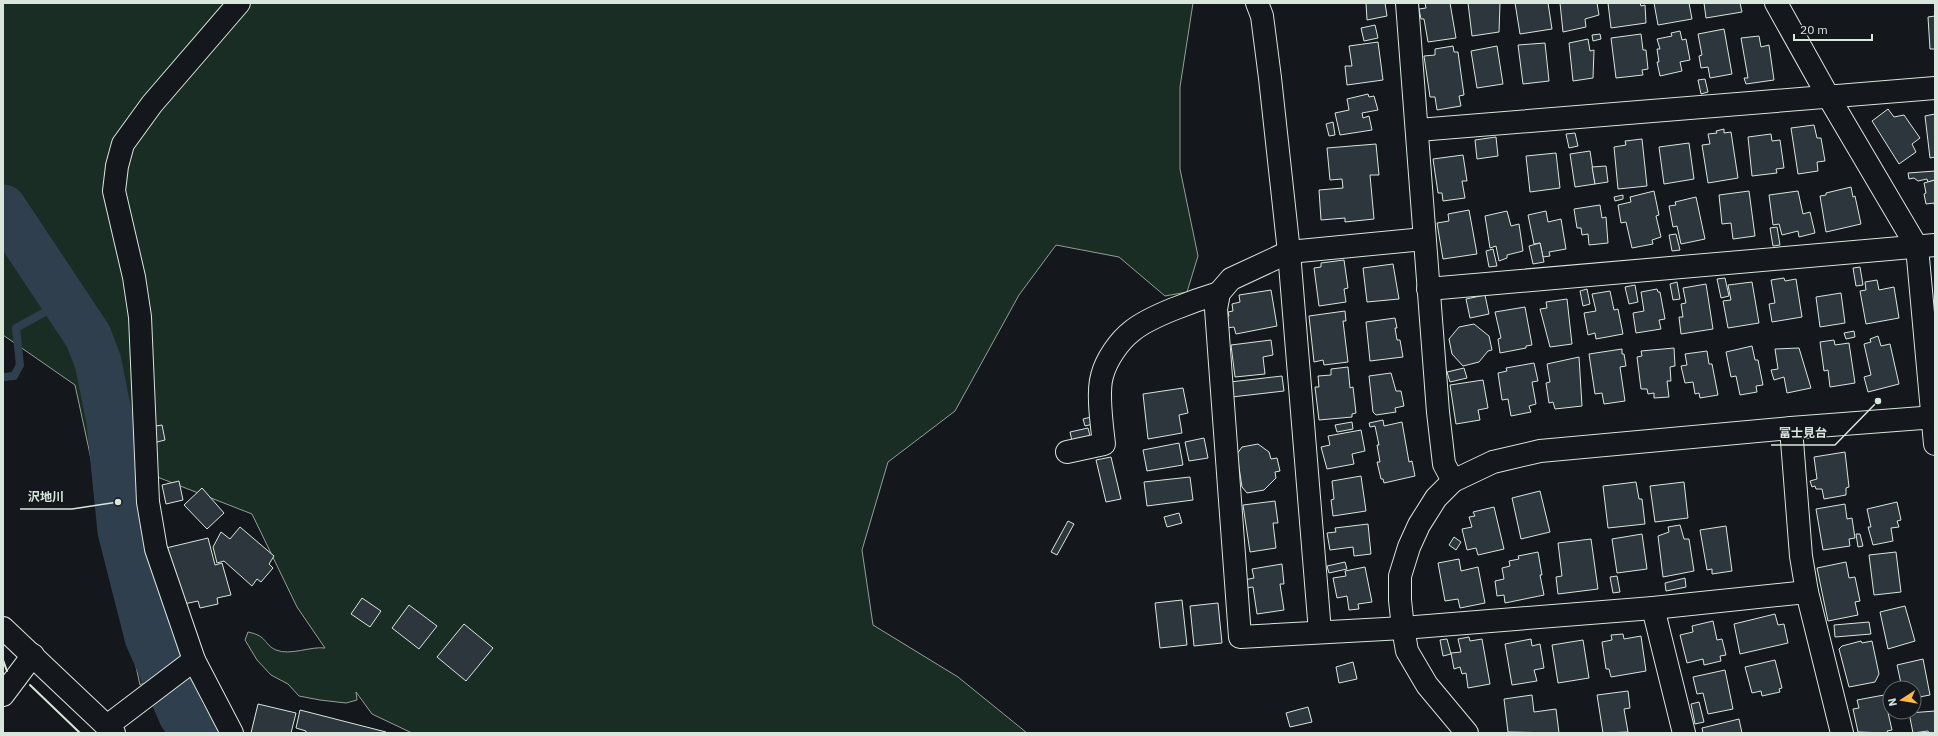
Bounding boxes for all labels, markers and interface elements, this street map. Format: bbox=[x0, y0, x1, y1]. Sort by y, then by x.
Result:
scale bar bbox=[1794, 16, 1872, 42]
text: 20 m bbox=[1800, 22, 1828, 37]
callout: 富士見台 bbox=[1771, 421, 1835, 445]
text: 富士見台 bbox=[1779, 425, 1827, 440]
callout: 沢地川 bbox=[20, 485, 72, 509]
text: 沢地川 bbox=[28, 489, 64, 504]
north arrow bbox=[1882, 680, 1922, 720]
text: N bbox=[1885, 697, 1900, 707]

